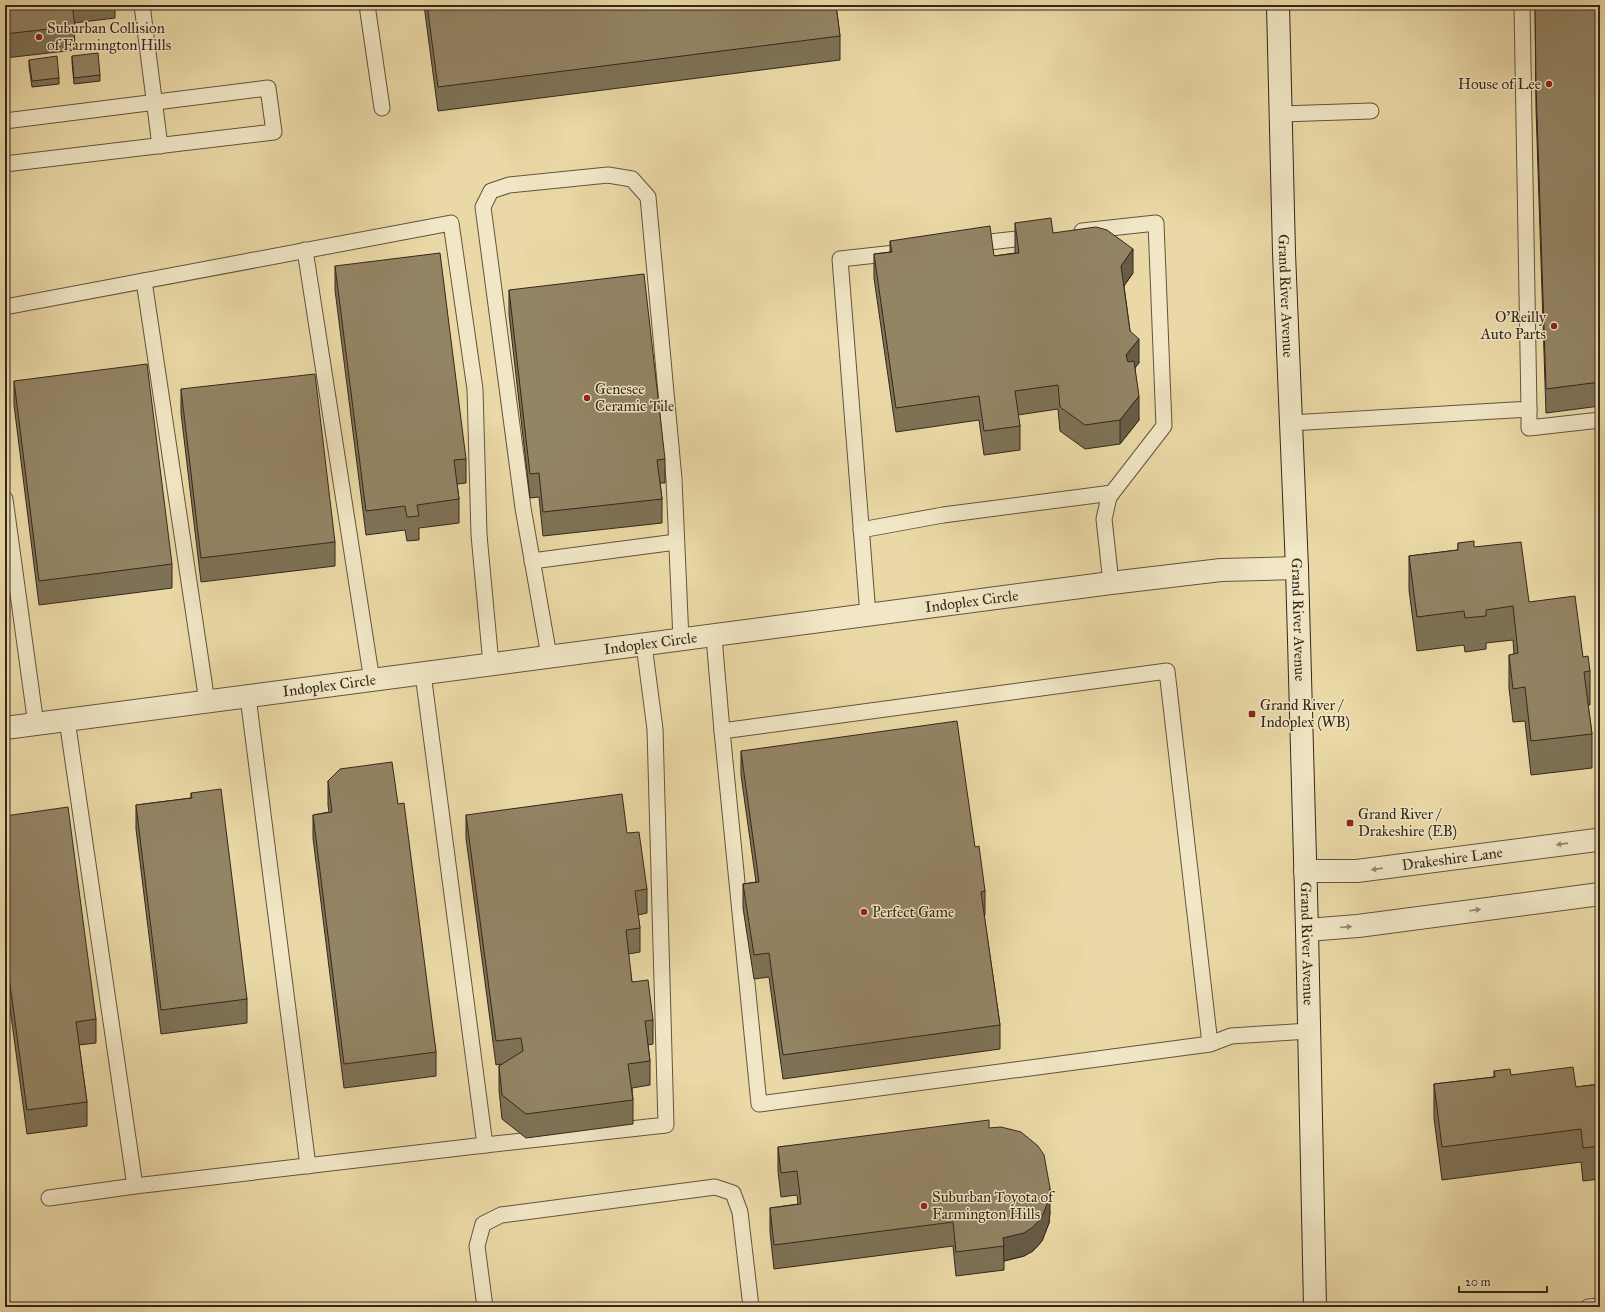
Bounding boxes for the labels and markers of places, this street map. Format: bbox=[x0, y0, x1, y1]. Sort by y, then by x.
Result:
place label: Suburban Collision of Farmington Hills bbox=[47, 19, 171, 54]
marker: Suburban Collision of Farmington Hills bbox=[34, 32, 44, 42]
place label: House of Lee bbox=[1458, 75, 1541, 93]
marker: House of Lee bbox=[1544, 79, 1554, 89]
place label: O'Reilly Auto Parts bbox=[1480, 308, 1547, 343]
marker: O'Reilly Auto Parts bbox=[1549, 321, 1559, 331]
place label: Genesee Ceramic Tile bbox=[595, 380, 674, 415]
marker: Genesee Ceramic Tile bbox=[582, 393, 592, 403]
place label: Grand River / Indoplex (WB) bbox=[1260, 696, 1350, 732]
marker: Grand River / Indoplex (WB) bbox=[1247, 709, 1257, 719]
place label: Grand River / Drakeshire (EB) bbox=[1358, 805, 1457, 841]
marker: Grand River / Drakeshire (EB) bbox=[1345, 818, 1355, 828]
place label: Perfect Game bbox=[872, 903, 954, 921]
marker: Perfect Game bbox=[859, 907, 869, 917]
place label: Suburban Toyota of Farmington Hills bbox=[932, 1188, 1056, 1223]
marker: Suburban Toyota of Farmington Hills bbox=[919, 1201, 929, 1211]

